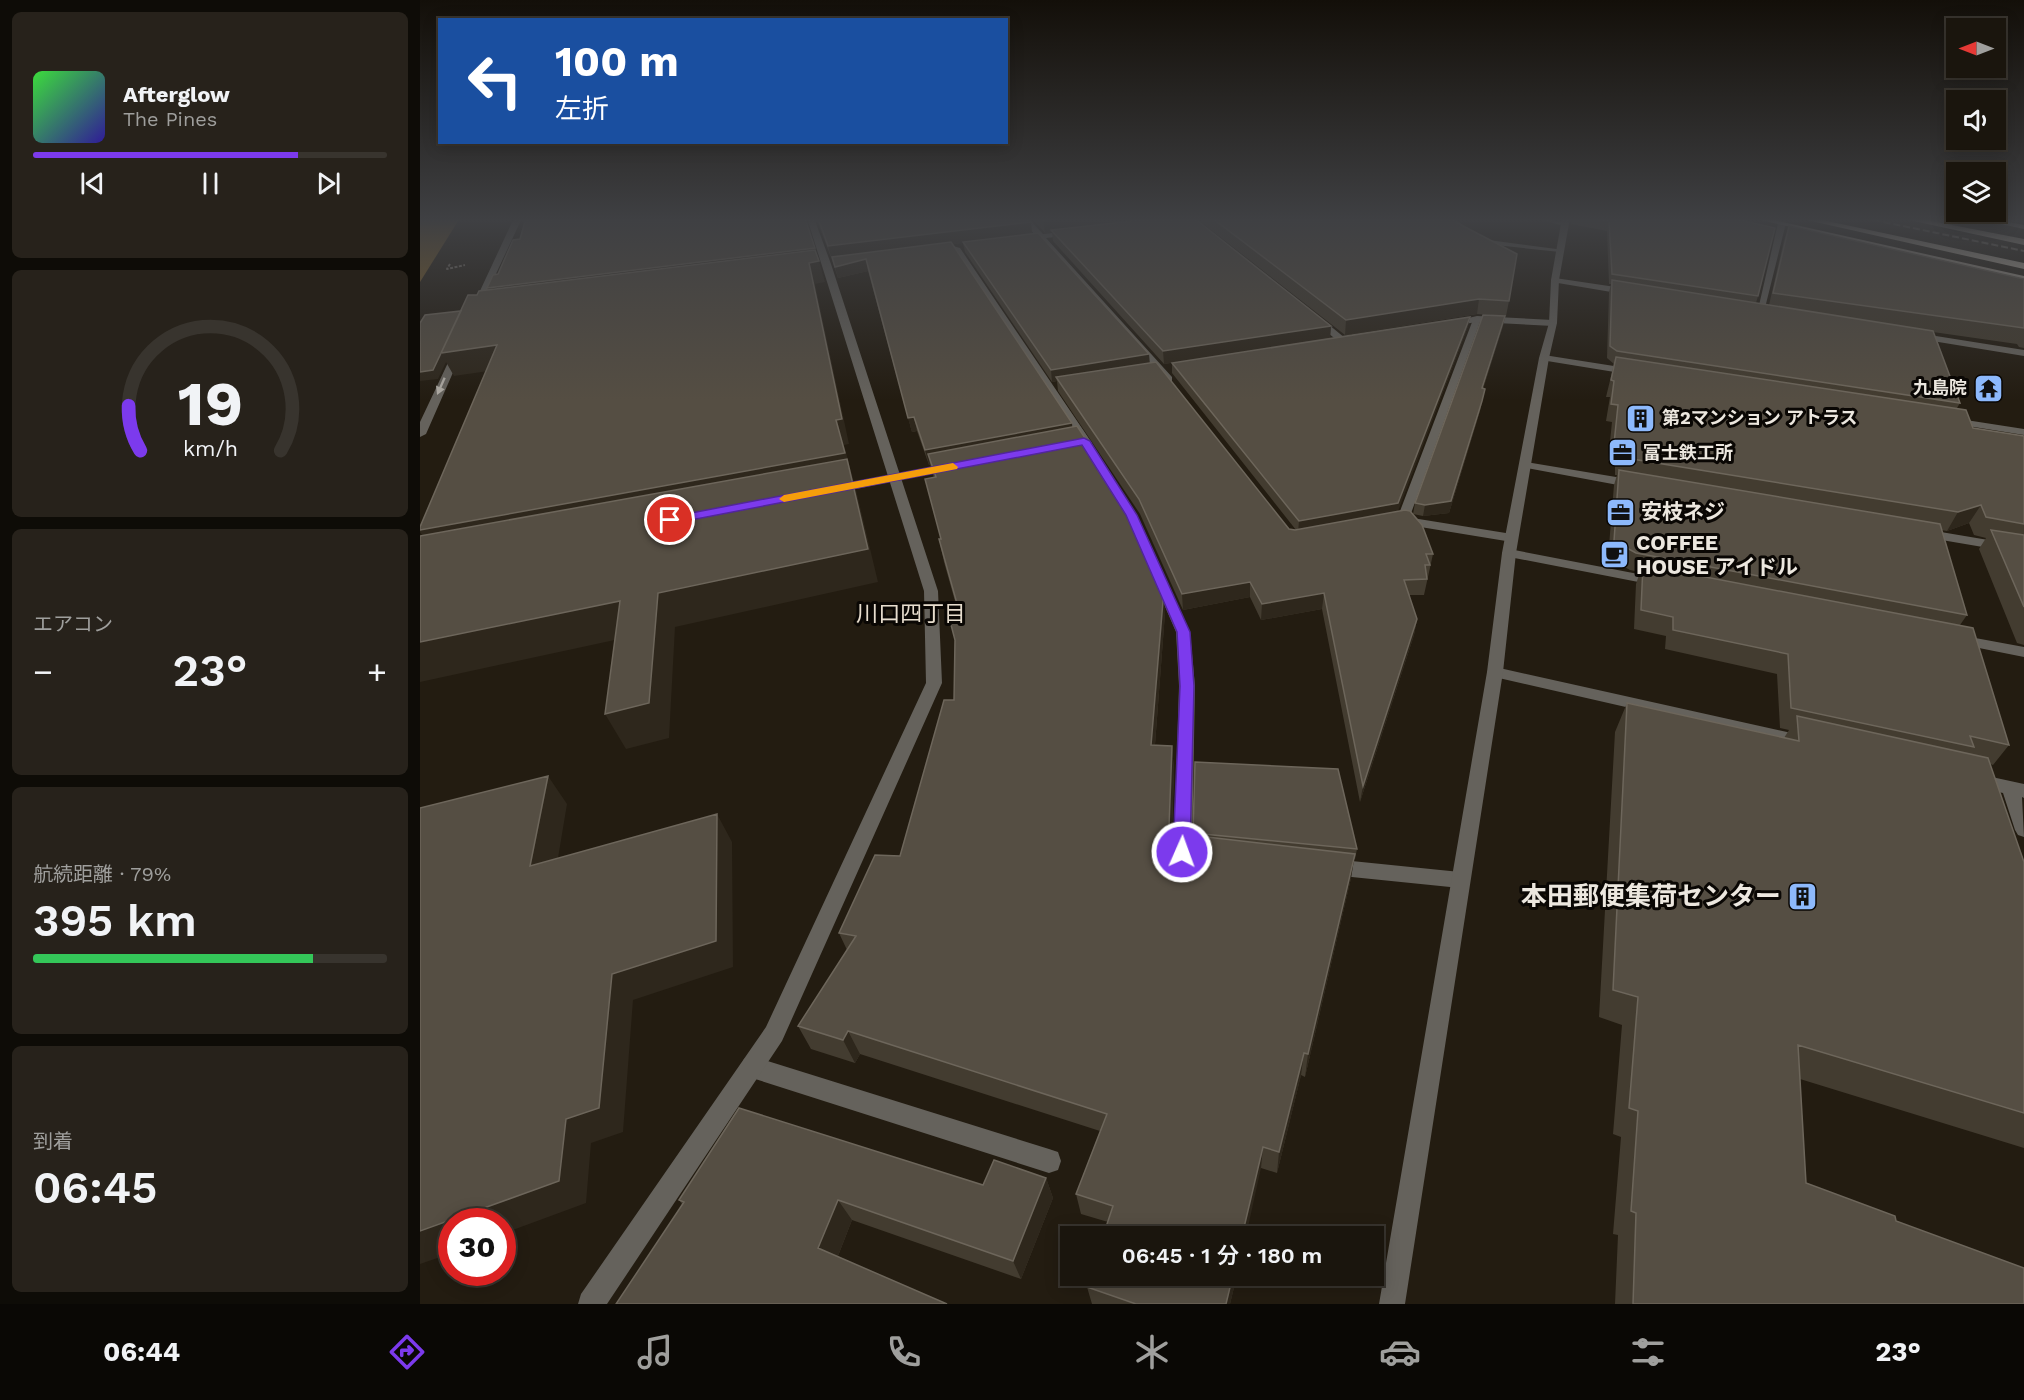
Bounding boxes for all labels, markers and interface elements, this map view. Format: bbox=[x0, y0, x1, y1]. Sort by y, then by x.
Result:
north arrow bbox=[1946, 18, 2006, 78]
map controls bbox=[1946, 18, 2006, 222]
text: 100 m bbox=[555, 37, 679, 86]
icon: left bbox=[456, 42, 534, 120]
text: Afterglow bbox=[123, 82, 230, 107]
button: sound bbox=[1946, 90, 2006, 150]
text: 左折 bbox=[555, 93, 609, 125]
text: The Pines bbox=[123, 107, 217, 131]
button: layers bbox=[1946, 162, 2006, 222]
icon: previous bbox=[76, 167, 109, 200]
icon: pause bbox=[194, 167, 227, 200]
icon: next bbox=[312, 167, 345, 200]
text: 19 bbox=[177, 367, 243, 440]
temple icon: 九島院 bbox=[1972, 372, 2004, 404]
one-way arrow bbox=[437, 377, 446, 394]
place label: 九島院 bbox=[1913, 377, 1967, 398]
building icon: 第2マンション アトラス bbox=[1625, 402, 1657, 434]
place label: 第2マンション アトラス bbox=[1662, 407, 1858, 428]
text: km/h bbox=[182, 436, 238, 461]
office icon: 富士鉄工所 bbox=[1606, 437, 1638, 469]
place label: 富士鉄工所 bbox=[1643, 442, 1733, 463]
pin bbox=[644, 494, 695, 545]
office icon: 安枝ネジ bbox=[1604, 496, 1636, 528]
place label: 安枝ネジ bbox=[1641, 499, 1725, 524]
icon: arrive bbox=[653, 503, 686, 536]
place label: COFFEE HOUSE アイドル bbox=[1636, 530, 1798, 579]
cafe icon: COFFEE HOUSE アイドル bbox=[1599, 539, 1631, 571]
district label: 川口四丁目 bbox=[856, 601, 966, 626]
text: エアコン bbox=[33, 612, 113, 636]
text: 23° bbox=[173, 644, 247, 697]
text: − bbox=[33, 652, 53, 691]
text: + bbox=[367, 652, 387, 691]
position arrow bbox=[1150, 820, 1214, 884]
text: 航続距離 · 79% bbox=[33, 862, 171, 886]
building icon: 本田郵便集荷センター bbox=[1786, 880, 1818, 912]
place label: 本田郵便集荷センター bbox=[1521, 881, 1781, 911]
text: 395 km bbox=[33, 894, 197, 947]
text: 到着 bbox=[33, 1129, 73, 1153]
text: 06:45 bbox=[33, 1161, 157, 1214]
speed limit sign: 30 bbox=[438, 1208, 516, 1286]
text: 06:45 · 1 分 · 180 m bbox=[1122, 1243, 1322, 1268]
icon: directions bbox=[386, 1331, 428, 1373]
icon: music bbox=[634, 1331, 676, 1373]
icon: phone bbox=[883, 1331, 925, 1373]
icon: climate bbox=[1131, 1331, 1173, 1373]
icon: car bbox=[1379, 1331, 1421, 1373]
icon: filters bbox=[1627, 1331, 1669, 1373]
text: 06:44 bbox=[103, 1336, 180, 1368]
text: 23° bbox=[1875, 1336, 1921, 1368]

